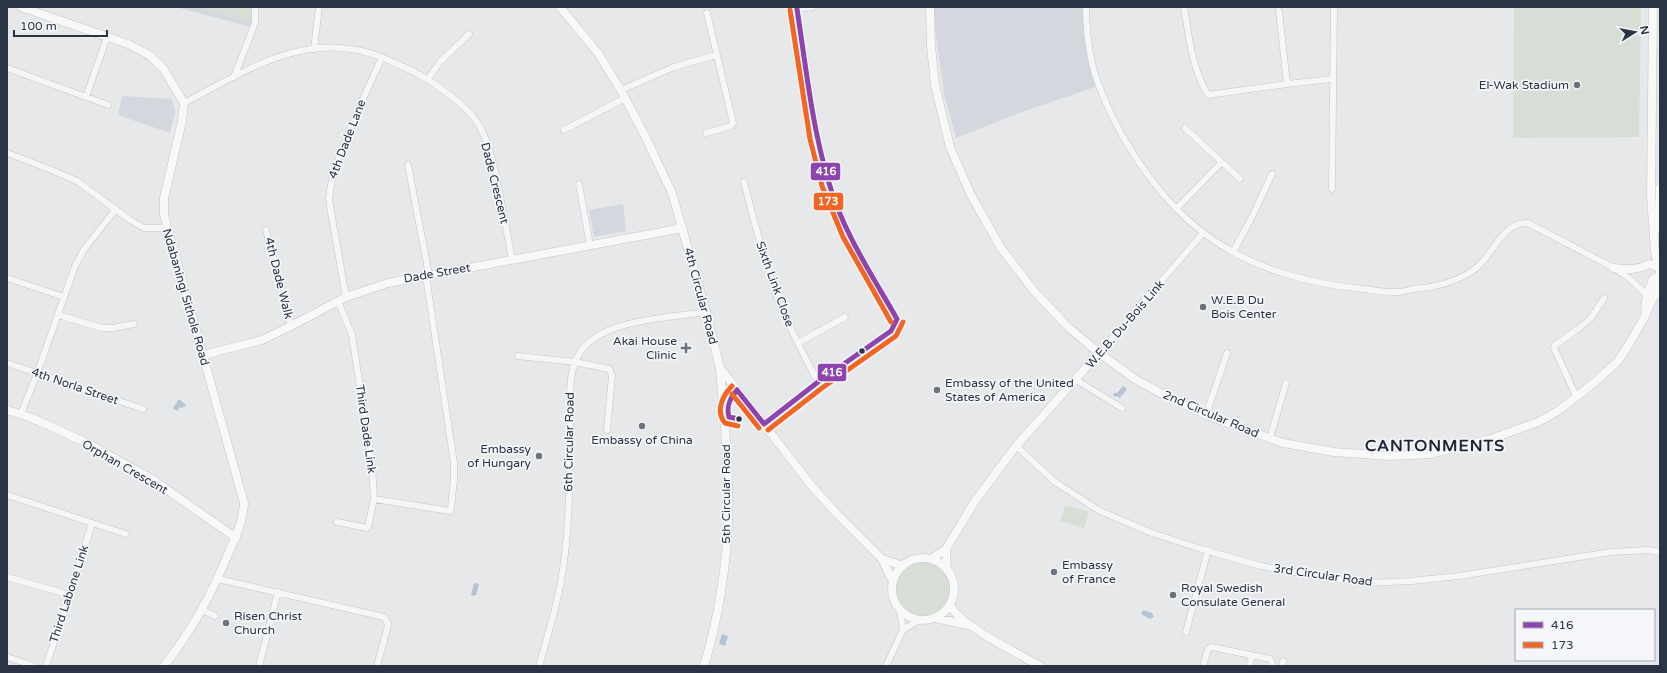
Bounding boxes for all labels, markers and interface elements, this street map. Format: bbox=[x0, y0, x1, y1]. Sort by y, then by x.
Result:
scale bar bbox=[14, 12, 107, 38]
north arrow bbox=[1615, 12, 1655, 52]
text: 100 m bbox=[20, 19, 57, 33]
text: N bbox=[1637, 25, 1652, 36]
place label: El-Wak Stadium bbox=[1479, 78, 1569, 92]
marker: El-Wak Stadium bbox=[1572, 80, 1582, 90]
street label: 4th Dade Lane bbox=[326, 97, 369, 180]
street label: Dade Crescent bbox=[478, 141, 512, 225]
line badge: 416 bbox=[810, 162, 841, 181]
text: 416 bbox=[816, 165, 836, 178]
line badge: 173 bbox=[813, 192, 844, 211]
text: 173 bbox=[818, 195, 838, 208]
street label: Ndabaningi Sithole Road bbox=[160, 227, 212, 367]
street label: 4th Dade Walk bbox=[262, 236, 296, 321]
street label: Sixth Link Close bbox=[753, 239, 797, 329]
street label: 4th Circular Road bbox=[681, 246, 721, 346]
street label: Dade Street bbox=[403, 260, 472, 286]
street label: W.E.B. Du-Bois Link bbox=[1083, 277, 1167, 371]
place label: W.E.B Du Bois Center bbox=[1211, 293, 1277, 321]
marker: W.E.B Du Bois Center bbox=[1198, 302, 1208, 312]
place label: Akai House Clinic bbox=[613, 334, 677, 362]
marker: Akai House Clinic bbox=[680, 342, 692, 354]
unlabelled marker bbox=[857, 346, 867, 356]
line badge: 416 bbox=[817, 363, 847, 382]
street label: 4th Norla Street bbox=[30, 365, 121, 408]
text: 416 bbox=[822, 366, 842, 379]
place label: Embassy of the United States of America bbox=[945, 376, 1074, 404]
street label: Third Dade Link bbox=[353, 384, 379, 475]
marker: Embassy of the United States of America bbox=[932, 385, 942, 395]
street label: 2nd Circular Road bbox=[1161, 388, 1261, 440]
street label: 6th Circular Road bbox=[561, 392, 577, 492]
unlabelled marker bbox=[734, 414, 744, 424]
marker: Embassy of China bbox=[637, 421, 647, 431]
place label: Embassy of China bbox=[591, 433, 693, 447]
district label: CANTONMENTS bbox=[1365, 436, 1505, 456]
street label: Orphan Crescent bbox=[80, 437, 171, 497]
place label: Embassy of Hungary bbox=[467, 442, 532, 470]
street label: 5th Circular Road bbox=[719, 444, 733, 544]
marker: Embassy of Hungary bbox=[534, 451, 544, 461]
street label: Third Labone Link bbox=[47, 543, 92, 645]
place label: Embassy of France bbox=[1062, 558, 1116, 586]
street label: 3rd Circular Road bbox=[1273, 561, 1373, 589]
marker: Embassy of France bbox=[1049, 567, 1059, 577]
place label: Royal Swedish Consulate General bbox=[1181, 581, 1285, 609]
marker: Royal Swedish Consulate General bbox=[1168, 590, 1178, 600]
place label: Risen Christ Church bbox=[234, 609, 302, 637]
legend bbox=[1515, 609, 1655, 661]
marker: Risen Christ Church bbox=[221, 618, 231, 628]
text: 416 bbox=[1551, 618, 1574, 632]
text: 173 bbox=[1551, 638, 1574, 652]

